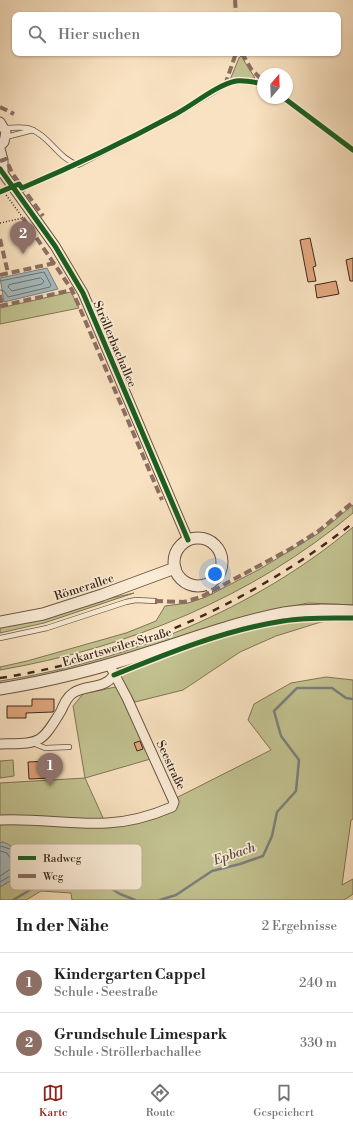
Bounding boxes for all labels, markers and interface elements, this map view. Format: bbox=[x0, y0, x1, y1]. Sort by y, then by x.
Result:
search box bbox=[12, 12, 341, 56]
icon: search bbox=[26, 23, 48, 45]
text: Hier suchen bbox=[58, 25, 140, 44]
north arrow bbox=[257, 68, 293, 104]
pin: 2 bbox=[10, 221, 36, 254]
street label: Ströllerbachallee bbox=[90, 299, 140, 390]
your location bbox=[205, 564, 225, 584]
street label: Römerallee bbox=[52, 571, 116, 604]
street label: Eckartsweiler Straße bbox=[61, 625, 173, 670]
street label: Seestraße bbox=[153, 738, 188, 792]
pin: 1 bbox=[37, 753, 63, 786]
water label: Epbach bbox=[210, 839, 258, 869]
legend bbox=[10, 844, 142, 890]
text: Radweg bbox=[43, 852, 82, 866]
text: Weg bbox=[42, 870, 64, 884]
text: In der Nähe bbox=[16, 915, 109, 937]
text: 2 Ergebnisse bbox=[262, 918, 337, 934]
text: Kindergarten Cappel bbox=[54, 965, 206, 984]
text: 1 bbox=[26, 975, 32, 991]
text: 240 m bbox=[299, 975, 337, 991]
text: Schule · Seestraße bbox=[54, 984, 158, 1000]
text: Grundschule Limespark bbox=[54, 1025, 227, 1044]
text: 2 bbox=[25, 1035, 33, 1051]
text: 330 m bbox=[300, 1035, 337, 1051]
text: Schule · Ströllerbachallee bbox=[54, 1044, 201, 1060]
tab: Karte bbox=[39, 1082, 68, 1120]
tab: Route bbox=[146, 1082, 175, 1120]
tab: Gespeichert bbox=[253, 1082, 314, 1120]

